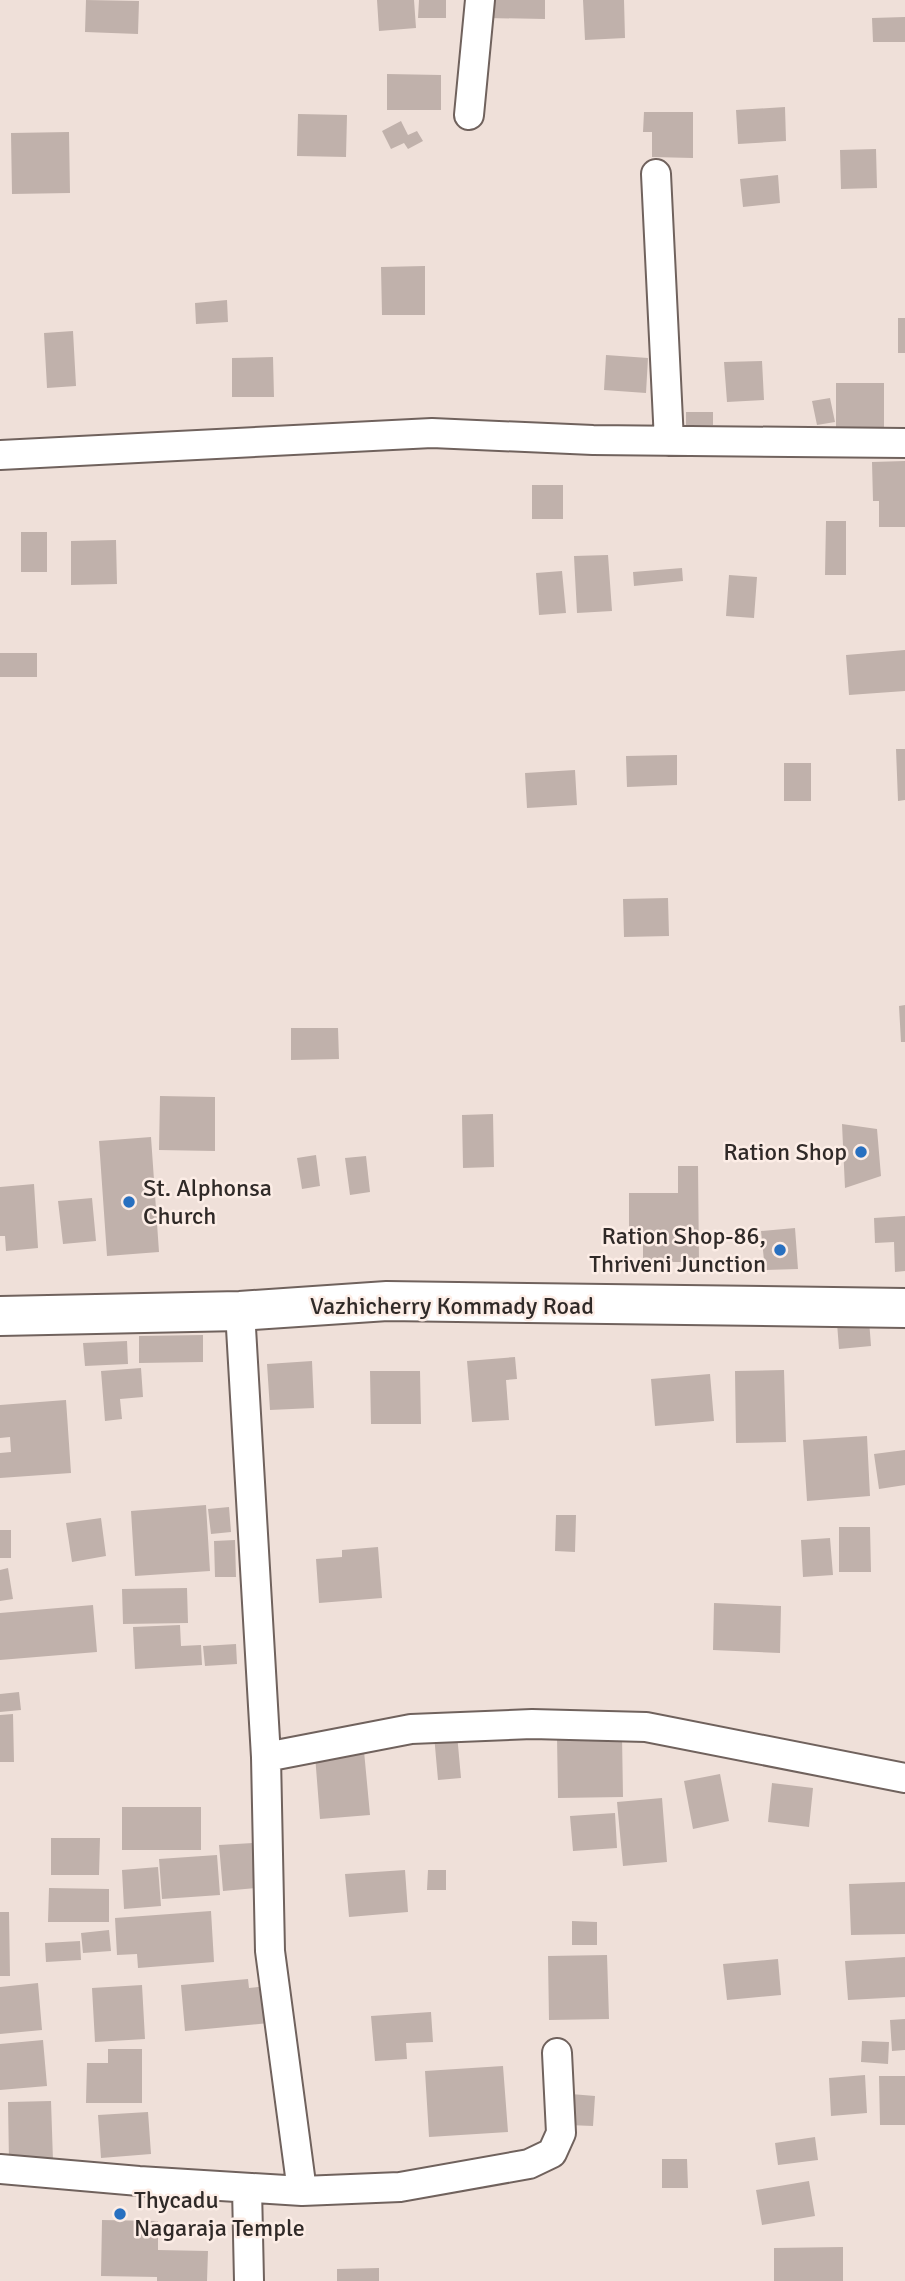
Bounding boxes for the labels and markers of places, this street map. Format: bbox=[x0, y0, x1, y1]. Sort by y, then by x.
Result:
place label: Ration Shop bbox=[723, 1137, 847, 1167]
marker: Ration Shop bbox=[853, 1144, 869, 1160]
place label: St. Alphonsa Church bbox=[143, 1173, 272, 1231]
marker: St. Alphonsa Church bbox=[121, 1194, 137, 1210]
place label: Ration Shop-86, Thriveni Junction bbox=[589, 1221, 766, 1279]
marker: Ration Shop-86, Thriveni Junction bbox=[772, 1242, 788, 1258]
place label: Thycadu Nagaraja Temple bbox=[134, 2185, 305, 2243]
marker: Thycadu Nagaraja Temple bbox=[112, 2206, 128, 2222]

